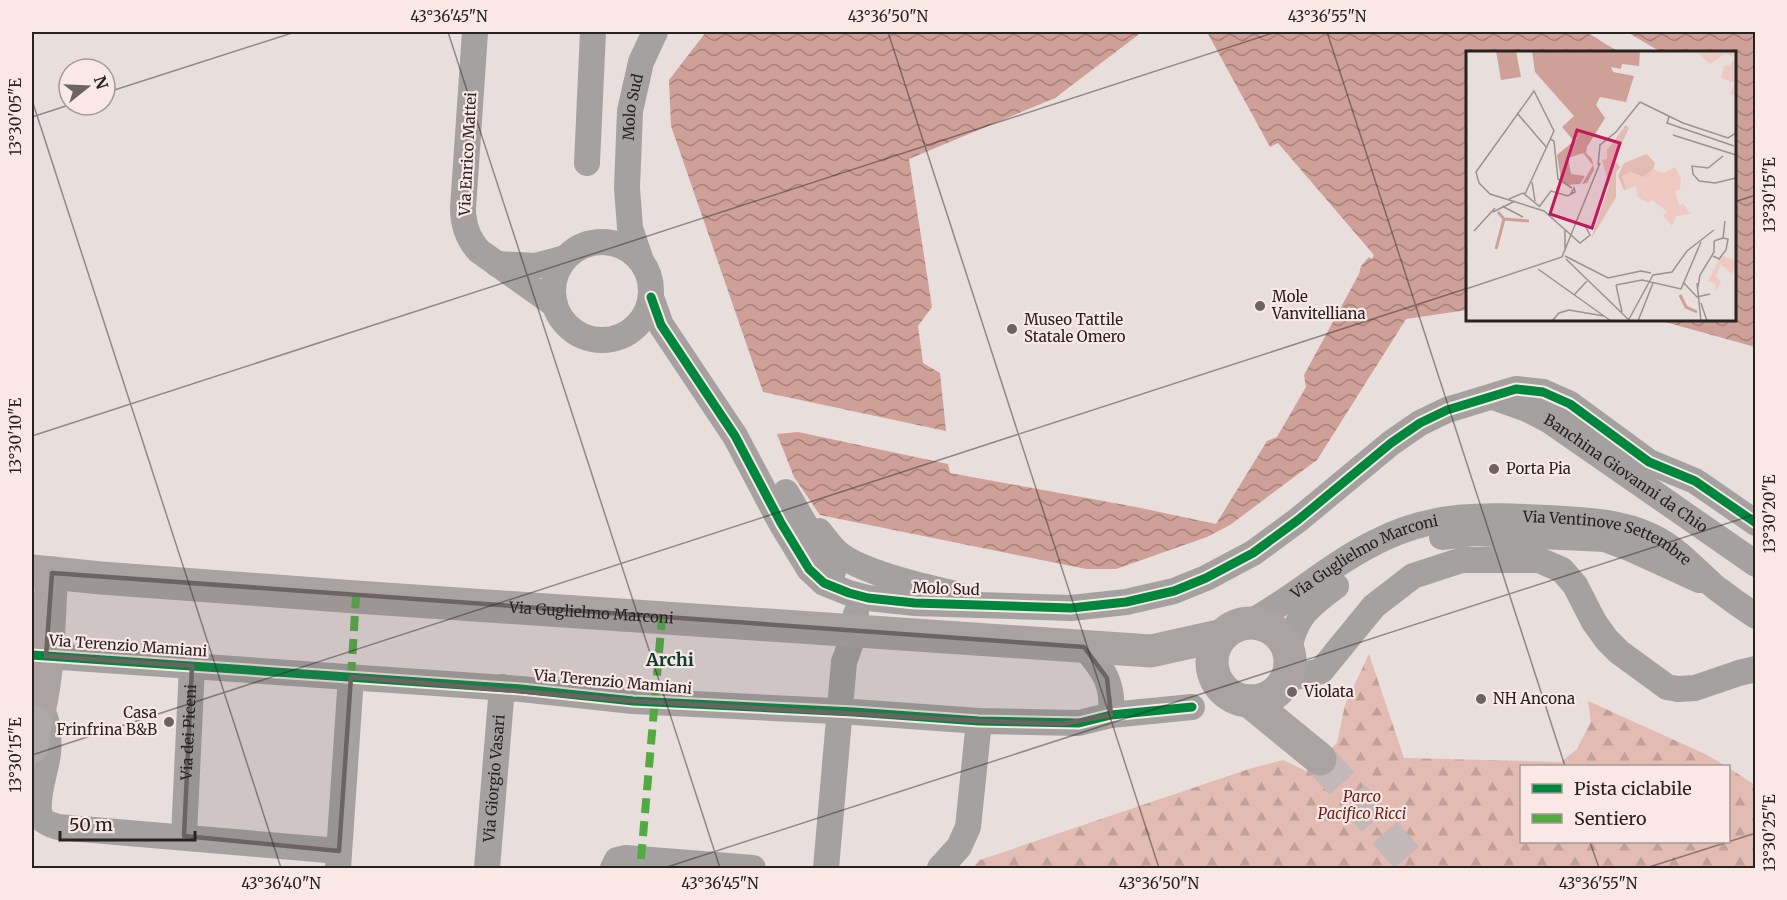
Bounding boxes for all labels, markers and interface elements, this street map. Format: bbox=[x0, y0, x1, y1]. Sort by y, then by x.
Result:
text: 43°36'45"N bbox=[410, 7, 488, 26]
text: 43°36'50"N bbox=[848, 7, 929, 26]
text: 43°36'55"N bbox=[1288, 7, 1367, 26]
inset map bbox=[1466, 51, 1736, 321]
north arrow bbox=[57, 57, 117, 117]
street label: Molo Sud bbox=[619, 72, 647, 141]
text: N bbox=[90, 73, 113, 92]
text: 13°30'05"E bbox=[6, 78, 25, 156]
street label: Via Enrico Mattei bbox=[455, 91, 480, 217]
text: 13°30'15"E bbox=[1760, 157, 1779, 232]
place label: Mole Vanvitelliana bbox=[1271, 287, 1366, 323]
marker: Mole Vanvitelliana bbox=[1253, 299, 1267, 313]
place label: Museo Tattile Statale Omero bbox=[1024, 310, 1126, 346]
marker: Museo Tattile Statale Omero bbox=[1005, 322, 1019, 336]
text: 13°30'10"E bbox=[6, 398, 25, 474]
street label: Banchina Giovanni da Chio bbox=[1541, 410, 1712, 537]
place label: Porta Pia bbox=[1506, 459, 1571, 478]
marker: Porta Pia bbox=[1487, 462, 1501, 476]
text: 13°30'20"E bbox=[1760, 474, 1779, 553]
street label: Via Ventinove Settembre bbox=[1522, 507, 1695, 569]
street label: Via Guglielmo Marconi bbox=[1286, 511, 1440, 603]
street label: Molo Sud bbox=[912, 578, 980, 599]
street label: Via Guglielmo Marconi bbox=[508, 597, 674, 628]
street label: Via Terenzio Mamiani bbox=[47, 630, 208, 661]
district label: Archi bbox=[645, 648, 694, 671]
street label: Via Terenzio Mamiani bbox=[532, 665, 693, 698]
place label: Violata bbox=[1303, 682, 1354, 701]
street label: Via dei Piceni bbox=[177, 683, 200, 782]
marker: Violata bbox=[1285, 685, 1299, 699]
place label: NH Ancona bbox=[1493, 689, 1575, 708]
marker: NH Ancona bbox=[1474, 692, 1488, 706]
place label: Casa Frinfrina B&B bbox=[56, 703, 157, 739]
street label: Via Giorgio Vasari bbox=[479, 714, 509, 844]
marker: Casa Frinfrina B&B bbox=[162, 715, 176, 729]
text: 13°30'15"E bbox=[6, 717, 25, 792]
legend bbox=[1520, 765, 1730, 843]
text: Pista ciclabile bbox=[1574, 777, 1692, 800]
park label: Parco Pacifico Ricci bbox=[1318, 787, 1406, 823]
text: 13°30'25"E bbox=[1760, 794, 1779, 871]
scale bar bbox=[60, 804, 195, 842]
text: Sentiero bbox=[1574, 807, 1646, 830]
text: 50 m bbox=[69, 813, 113, 836]
text: 43°36'40"N bbox=[241, 874, 321, 893]
text: 43°36'45"N bbox=[681, 874, 759, 893]
text: 43°36'50"N bbox=[1119, 874, 1200, 893]
text: 43°36'55"N bbox=[1559, 874, 1638, 893]

